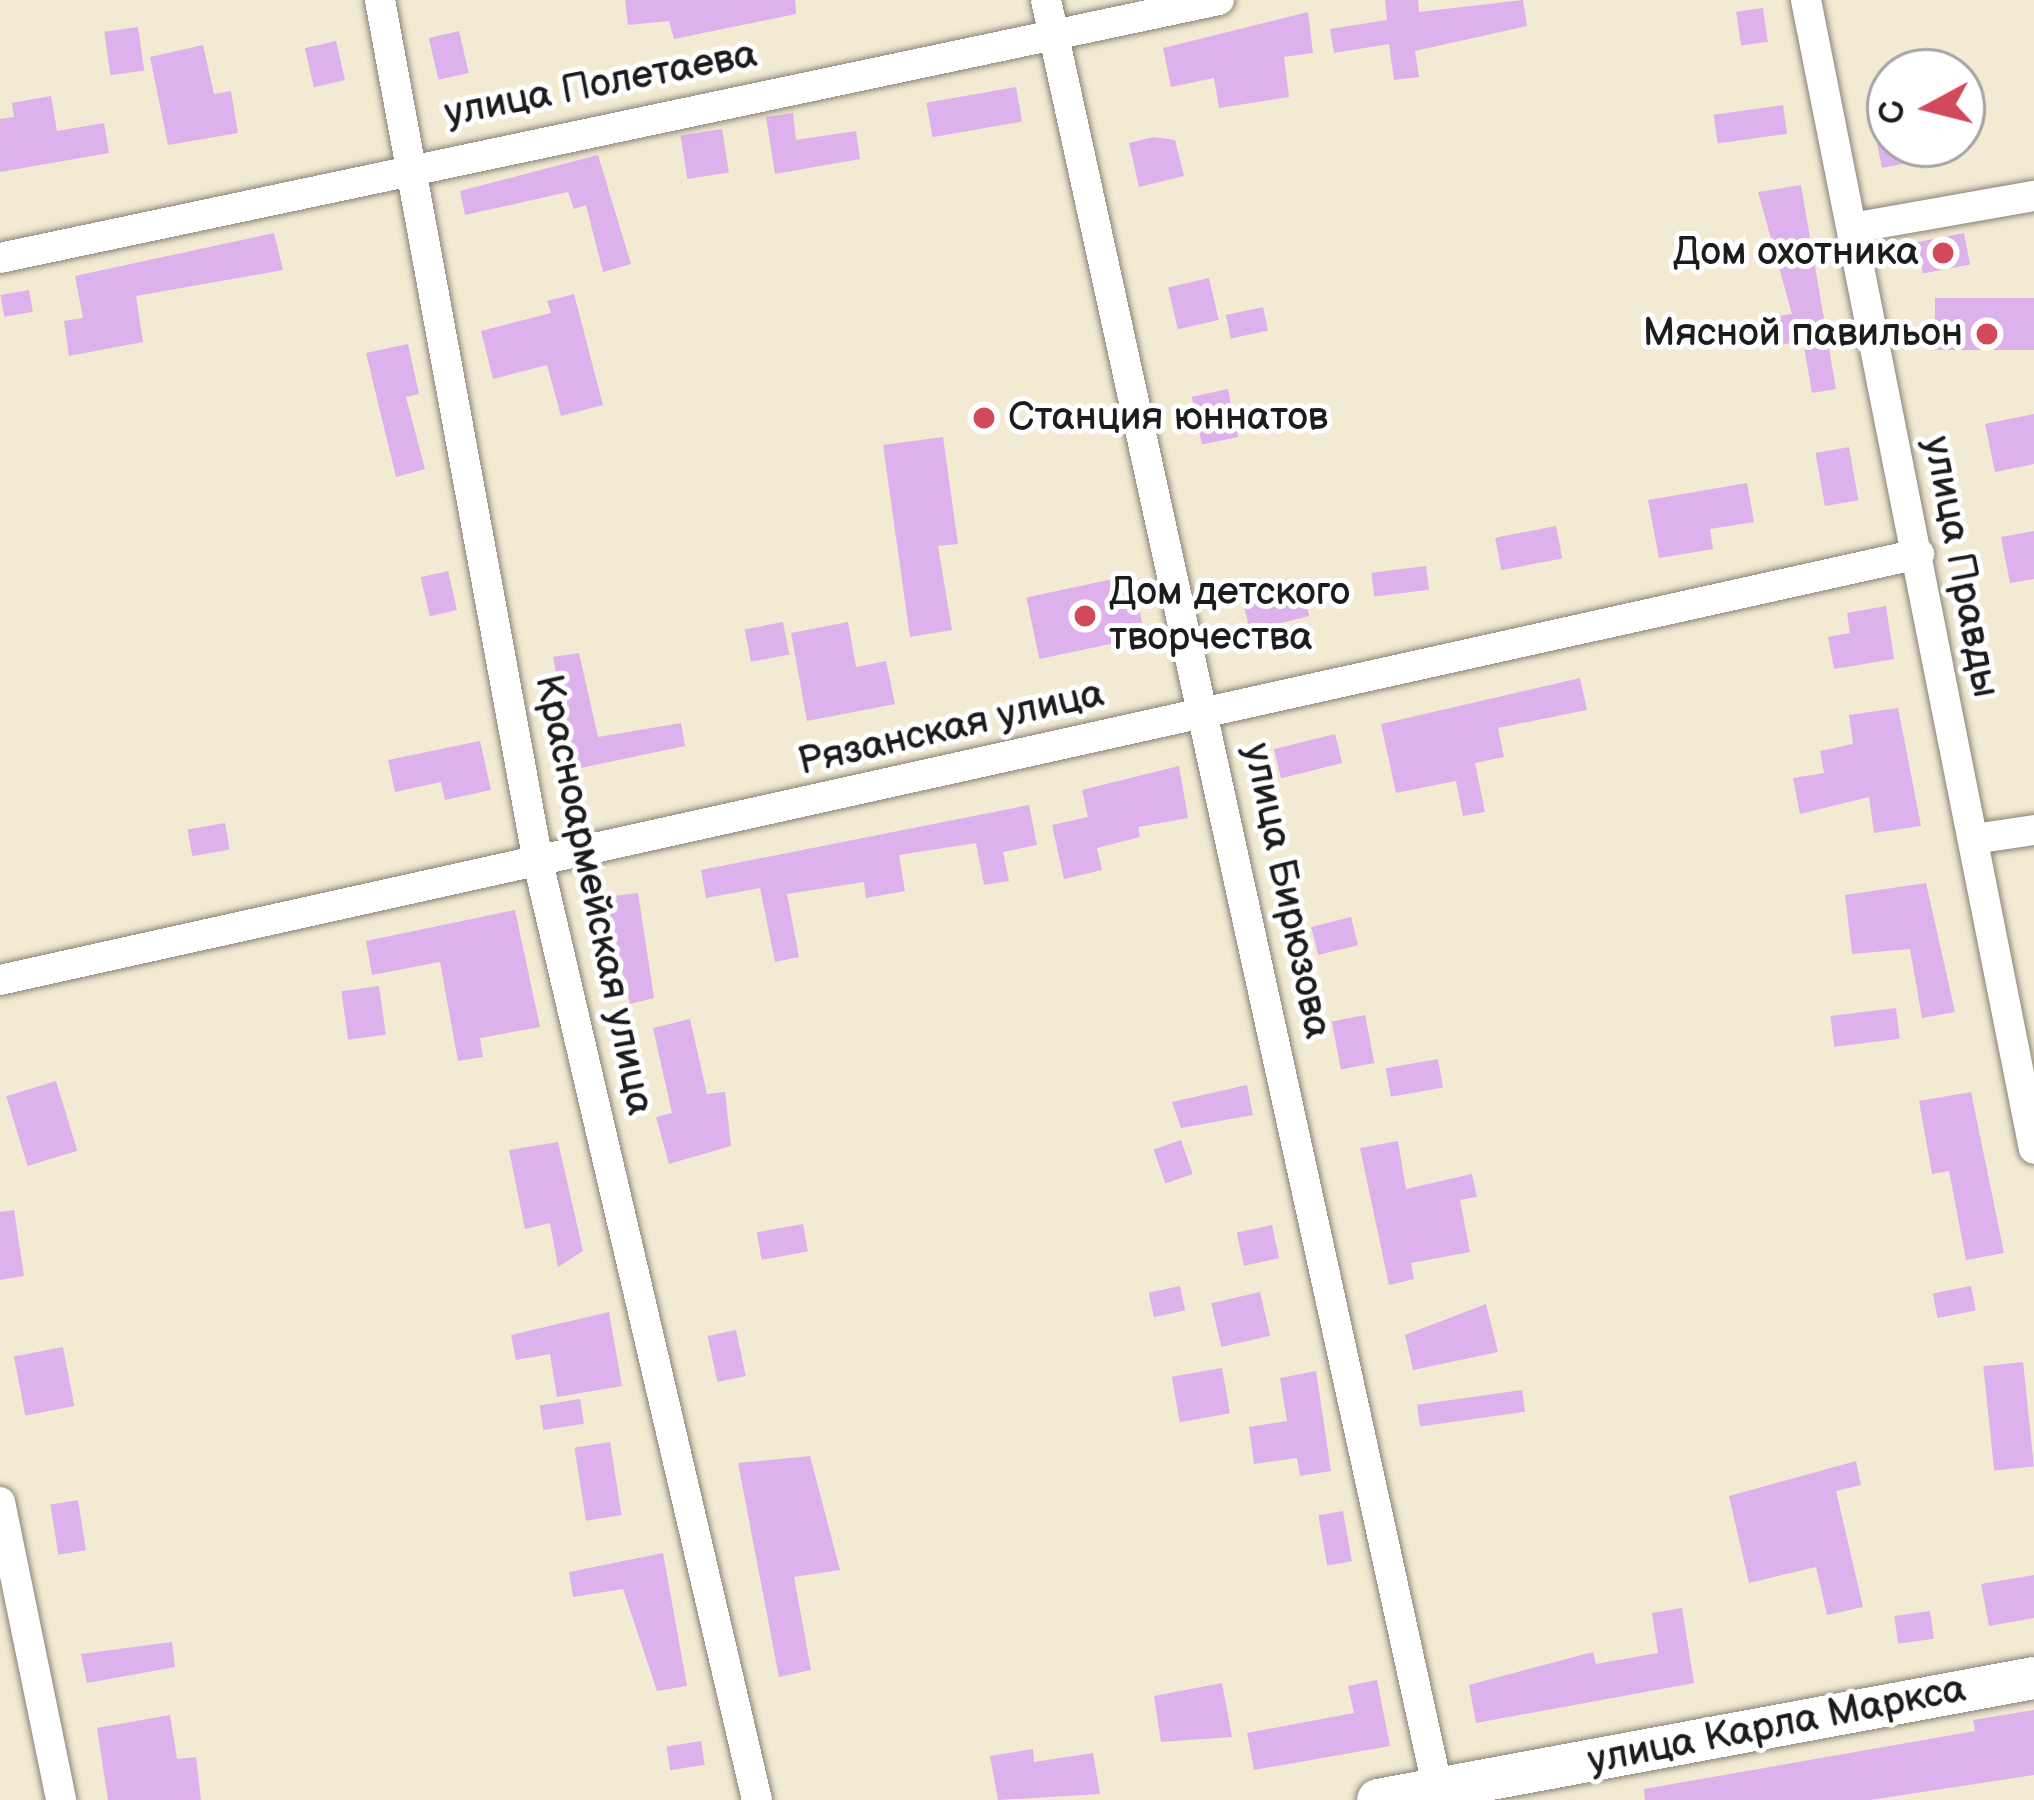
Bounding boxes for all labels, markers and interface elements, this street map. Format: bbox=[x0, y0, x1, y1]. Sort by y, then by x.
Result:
street label: улица Полетаева bbox=[441, 32, 761, 138]
north arrow bbox=[1866, 48, 1986, 168]
text: С bbox=[1872, 98, 1914, 126]
place label: Дом охотника bbox=[1673, 230, 1919, 276]
marker: Дом охотника bbox=[1930, 240, 1956, 266]
place label: Мясной павильон bbox=[1643, 311, 1963, 357]
marker: Мясной павильон bbox=[1974, 321, 2000, 347]
place label: Станция юннатов bbox=[1008, 395, 1328, 441]
marker: Станция юннатов bbox=[971, 405, 997, 431]
street label: улица Правды bbox=[1912, 433, 2008, 701]
place label: Дом детского творчества bbox=[1109, 571, 1350, 662]
marker: Дом детского творчества bbox=[1072, 603, 1098, 629]
street label: Красноармейская улица bbox=[523, 671, 663, 1119]
street label: Рязанская улица bbox=[793, 671, 1109, 787]
street label: улица Бирюзова bbox=[1232, 739, 1340, 1043]
street label: улица Карла Маркса bbox=[1584, 1666, 1970, 1786]

